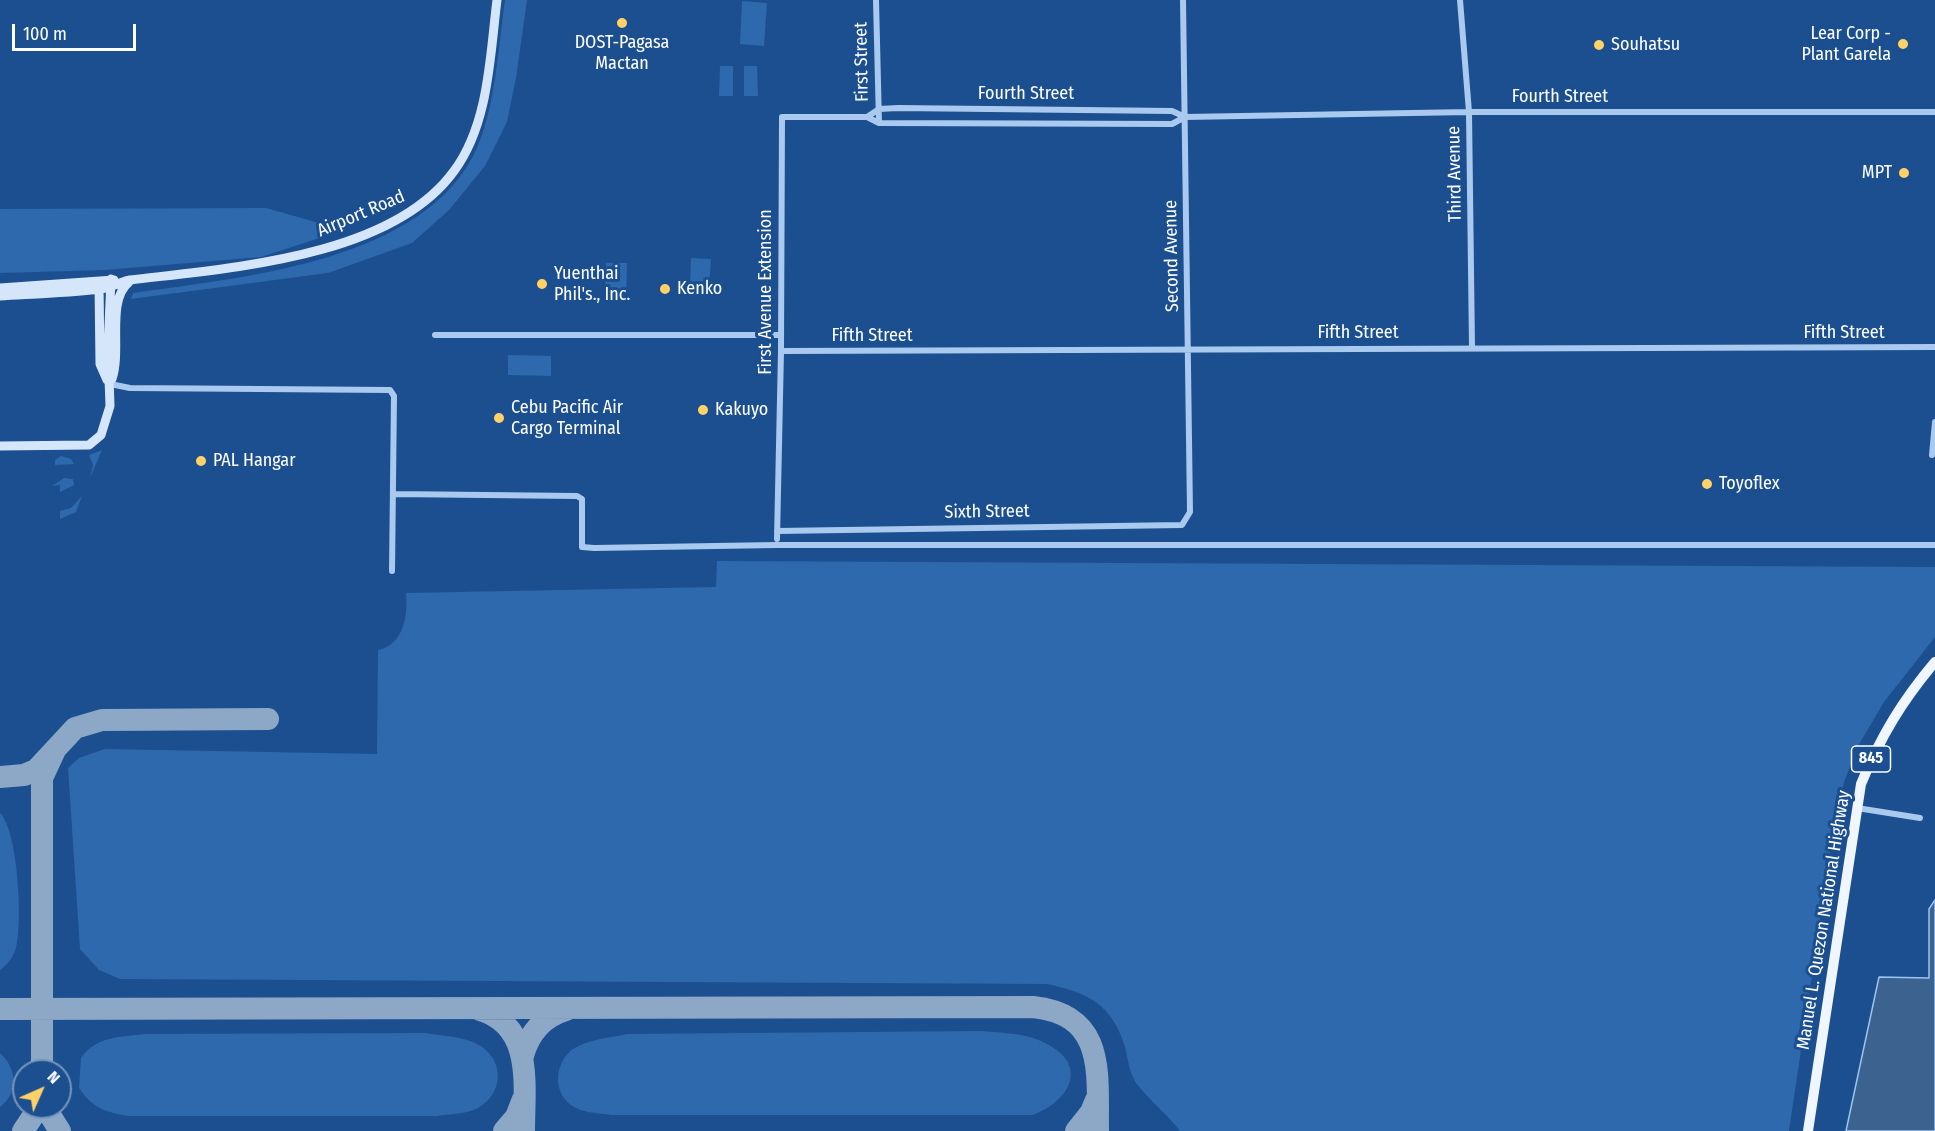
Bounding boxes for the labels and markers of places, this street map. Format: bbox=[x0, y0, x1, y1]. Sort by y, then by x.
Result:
marker: DOST-Pagasa Mactan bbox=[615, 16, 629, 30]
place label: Lear Corp - Plant Garela bbox=[1801, 23, 1891, 66]
place label: DOST-Pagasa Mactan bbox=[575, 32, 669, 74]
place label: Souhatsu bbox=[1611, 34, 1680, 56]
marker: Lear Corp - Plant Garela bbox=[1896, 37, 1910, 51]
marker: Souhatsu bbox=[1592, 38, 1606, 52]
place label: MPT bbox=[1862, 162, 1892, 184]
marker: MPT bbox=[1897, 166, 1911, 180]
place label: Yuenthai Phil's., Inc. bbox=[554, 263, 630, 306]
marker: Yuenthai Phil's., Inc. bbox=[535, 277, 549, 291]
place label: Kenko bbox=[677, 278, 722, 300]
marker: Kenko bbox=[658, 282, 672, 296]
place label: Cebu Pacific Air Cargo Terminal bbox=[511, 397, 623, 440]
place label: Kakuyo bbox=[715, 399, 768, 421]
marker: Kakuyo bbox=[696, 403, 710, 417]
marker: Cebu Pacific Air Cargo Terminal bbox=[492, 411, 506, 425]
place label: PAL Hangar bbox=[213, 450, 295, 472]
marker: PAL Hangar bbox=[194, 454, 208, 468]
place label: Toyoflex bbox=[1719, 473, 1780, 495]
marker: Toyoflex bbox=[1700, 477, 1714, 491]

